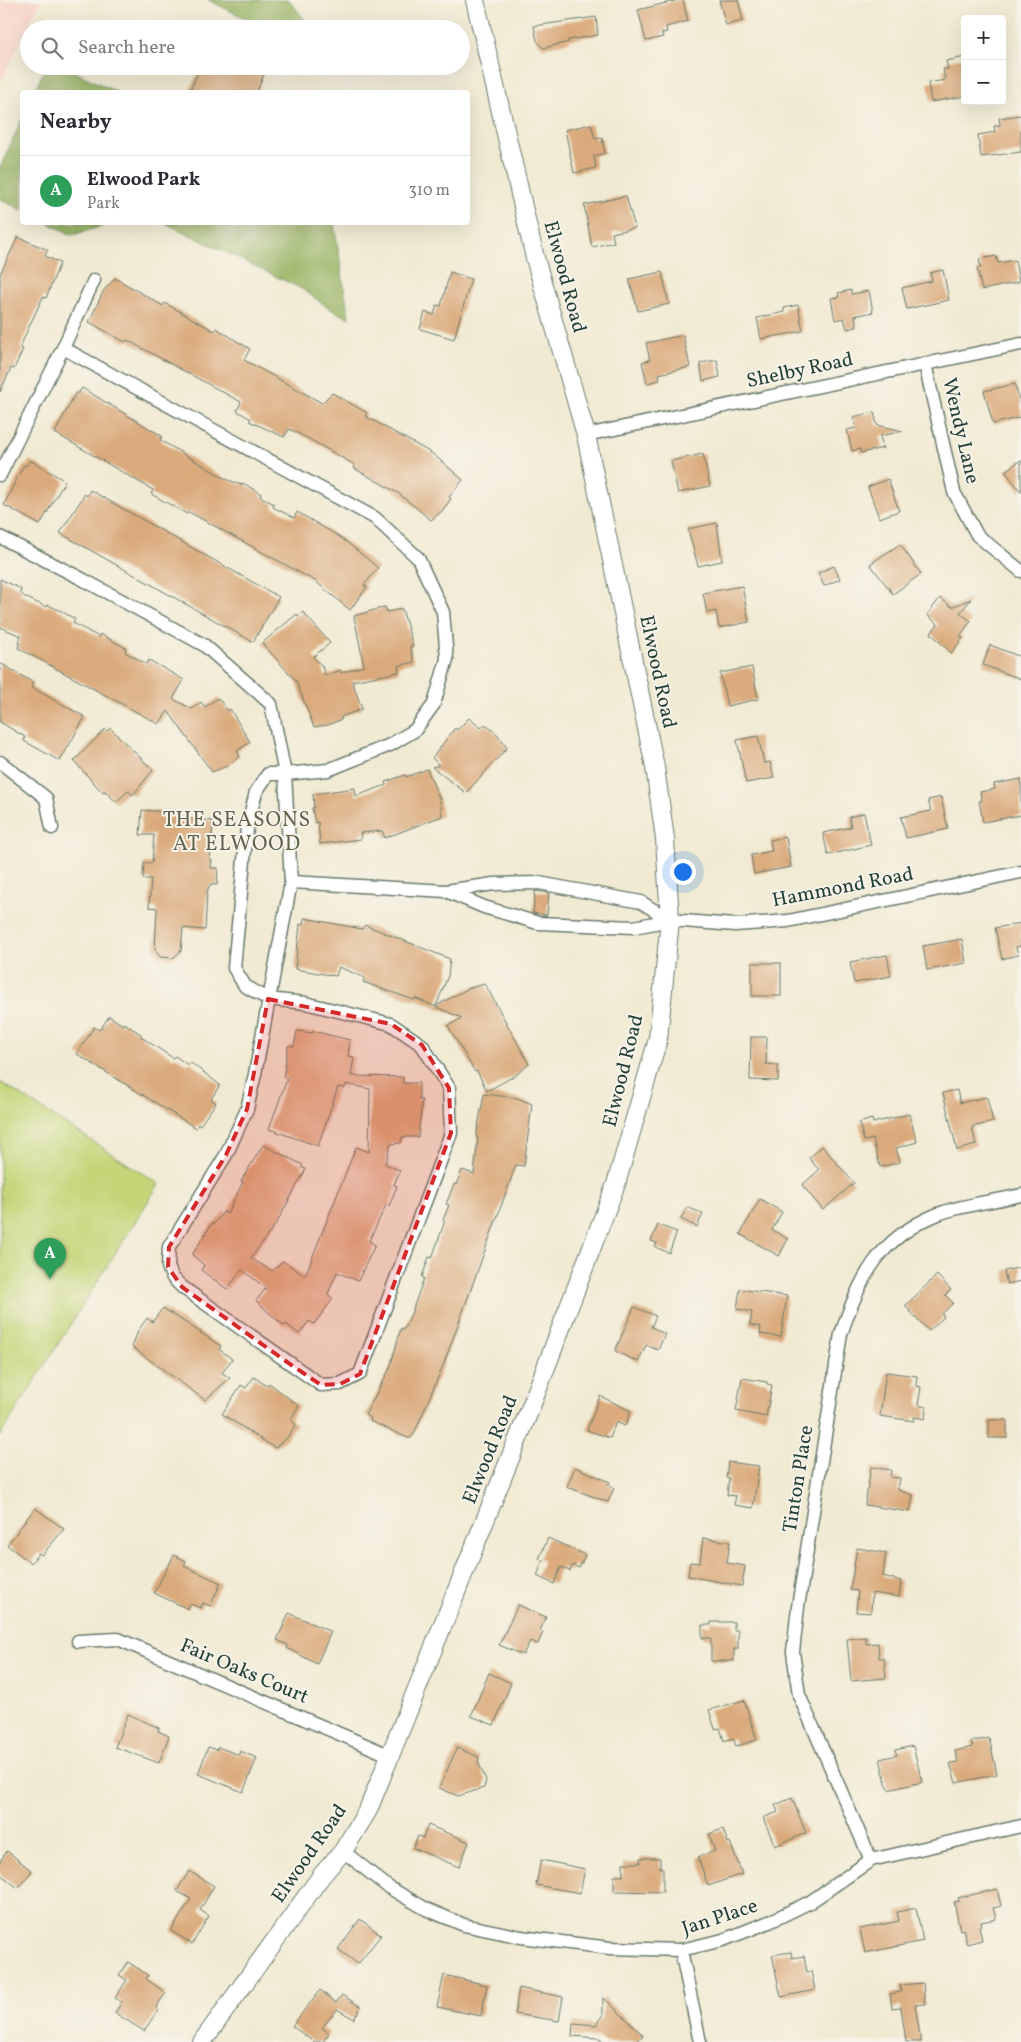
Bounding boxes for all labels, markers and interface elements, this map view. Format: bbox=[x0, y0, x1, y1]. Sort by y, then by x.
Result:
map controls bbox=[961, 15, 1006, 105]
button: + bbox=[961, 15, 1006, 60]
search box bbox=[20, 20, 470, 75]
icon: search bbox=[38, 34, 66, 62]
text: Search here bbox=[78, 35, 175, 61]
button: − bbox=[961, 60, 1006, 105]
text: Nearby bbox=[40, 108, 111, 137]
text: Elwood Park bbox=[87, 167, 200, 193]
text: A bbox=[50, 180, 62, 202]
text: 310 m bbox=[409, 180, 450, 202]
text: Park bbox=[87, 193, 120, 215]
street label: Elwood Road bbox=[536, 218, 592, 336]
street label: Shelby Road bbox=[744, 346, 856, 396]
street label: Wendy Lane bbox=[934, 375, 986, 487]
street label: Elwood Road bbox=[631, 613, 683, 731]
district label: THE SEASONS AT ELWOOD bbox=[163, 806, 311, 859]
your location bbox=[670, 859, 696, 885]
street label: Hammond Road bbox=[770, 861, 916, 915]
street label: Elwood Road bbox=[597, 1012, 651, 1130]
pin: A bbox=[34, 1238, 66, 1279]
street label: Elwood Road bbox=[456, 1391, 526, 1509]
street label: Tinton Place bbox=[777, 1423, 821, 1535]
street label: Fair Oaks Court bbox=[175, 1632, 313, 1712]
street label: Elwood Road bbox=[266, 1799, 354, 1909]
street label: Jan Place bbox=[678, 1893, 762, 1943]

